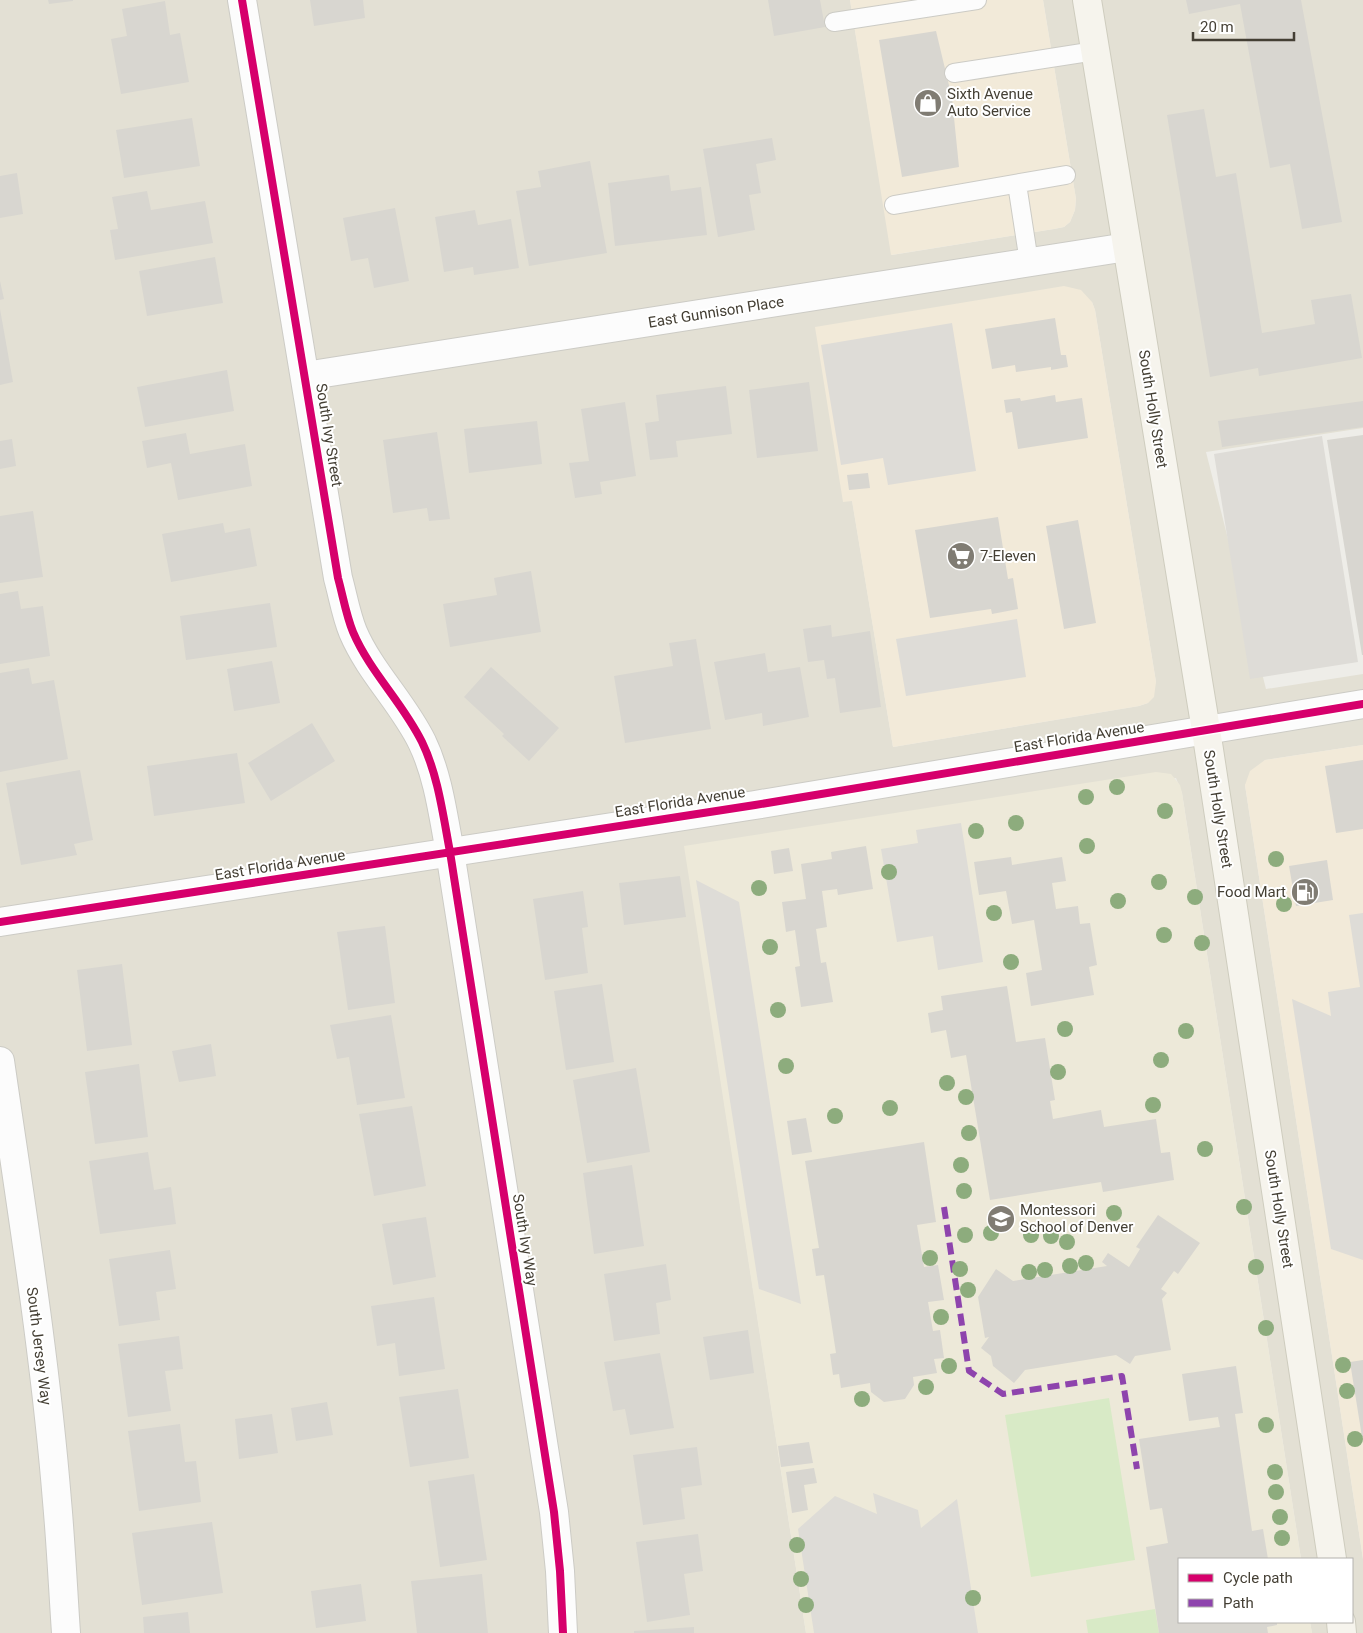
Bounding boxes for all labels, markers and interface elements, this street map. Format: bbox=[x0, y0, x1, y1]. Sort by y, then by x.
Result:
scale bar bbox=[1193, 10, 1294, 42]
text: 20 m bbox=[1200, 18, 1234, 36]
place label: Sixth Avenue Auto Service bbox=[947, 85, 1033, 120]
shop icon: Sixth Avenue Auto Service bbox=[913, 88, 943, 118]
street label: East Gunnison Place bbox=[647, 292, 785, 332]
street label: South Holly Street bbox=[1135, 349, 1171, 470]
street label: South Ivy Street bbox=[312, 382, 346, 488]
supermarket icon: 7-Eleven bbox=[946, 541, 976, 571]
place label: 7-Eleven bbox=[980, 547, 1036, 565]
street label: East Florida Avenue bbox=[1013, 718, 1145, 756]
street label: South Holly Street bbox=[1200, 749, 1236, 870]
street label: East Florida Avenue bbox=[614, 783, 746, 821]
street label: East Florida Avenue bbox=[214, 846, 346, 884]
fuel station icon: Food Mart bbox=[1290, 877, 1320, 907]
place label: Food Mart bbox=[1217, 883, 1286, 901]
street label: South Holly Street bbox=[1261, 1149, 1297, 1270]
street label: South Ivy Way bbox=[509, 1193, 541, 1287]
place label: Montessori School of Denver bbox=[1020, 1201, 1133, 1236]
school or university icon: Montessori School of Denver bbox=[986, 1204, 1016, 1234]
street label: South Jersey Way bbox=[23, 1286, 55, 1406]
legend bbox=[1178, 1558, 1353, 1623]
text: Cycle path bbox=[1223, 1569, 1293, 1587]
text: Path bbox=[1223, 1594, 1254, 1612]

